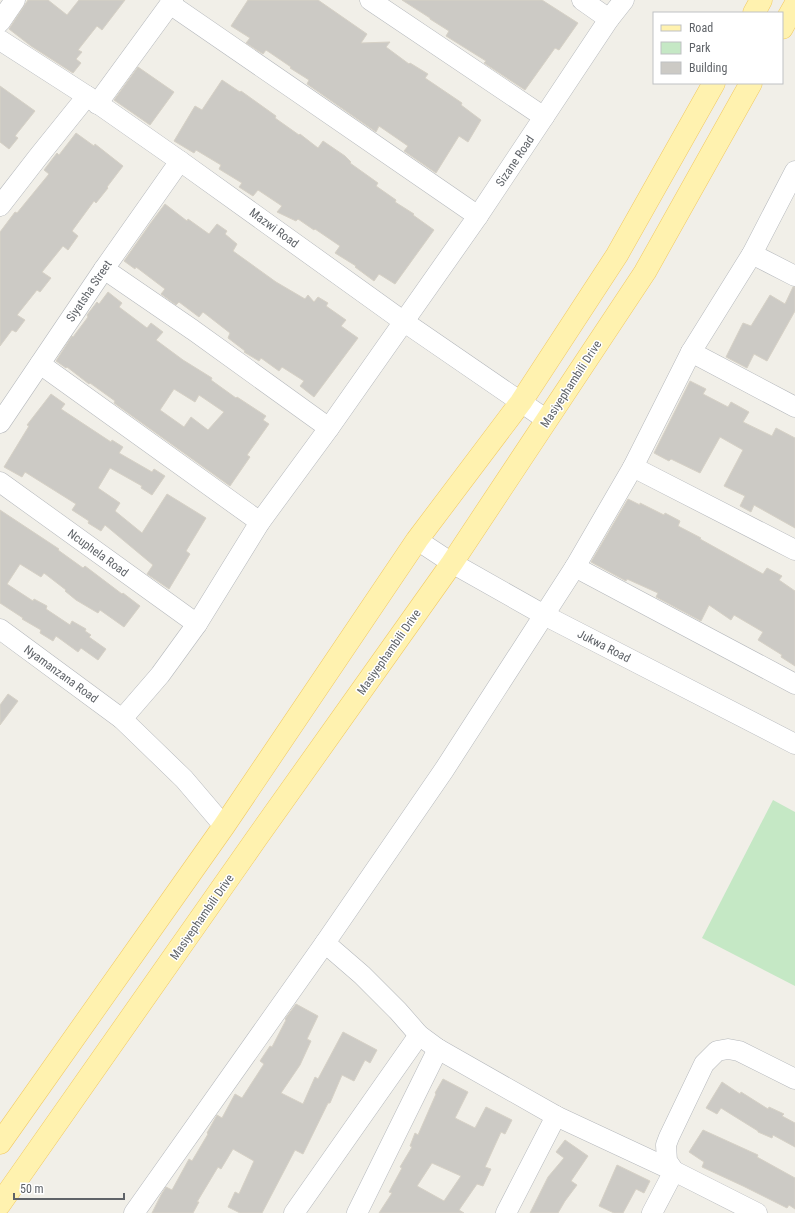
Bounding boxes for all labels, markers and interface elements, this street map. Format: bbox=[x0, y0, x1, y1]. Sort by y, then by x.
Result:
legend bbox=[653, 12, 783, 84]
text: Road bbox=[689, 21, 713, 35]
text: Park bbox=[689, 41, 711, 55]
text: Building bbox=[689, 61, 727, 75]
street label: Sizane Road bbox=[493, 133, 537, 189]
street label: Mazwi Road bbox=[247, 205, 301, 251]
street label: Siyatsha Street bbox=[63, 257, 115, 324]
street label: Masiyephambili Drive bbox=[538, 338, 605, 430]
street label: Ncuphela Road bbox=[65, 526, 131, 580]
street label: Masiyephambili Drive bbox=[354, 606, 424, 697]
street label: Jukwa Road bbox=[575, 627, 633, 665]
street label: Nyamanzana Road bbox=[21, 642, 101, 706]
street label: Masiyephambili Drive bbox=[167, 871, 237, 962]
scale bar bbox=[14, 1175, 124, 1201]
text: 50 m bbox=[20, 1182, 44, 1196]

